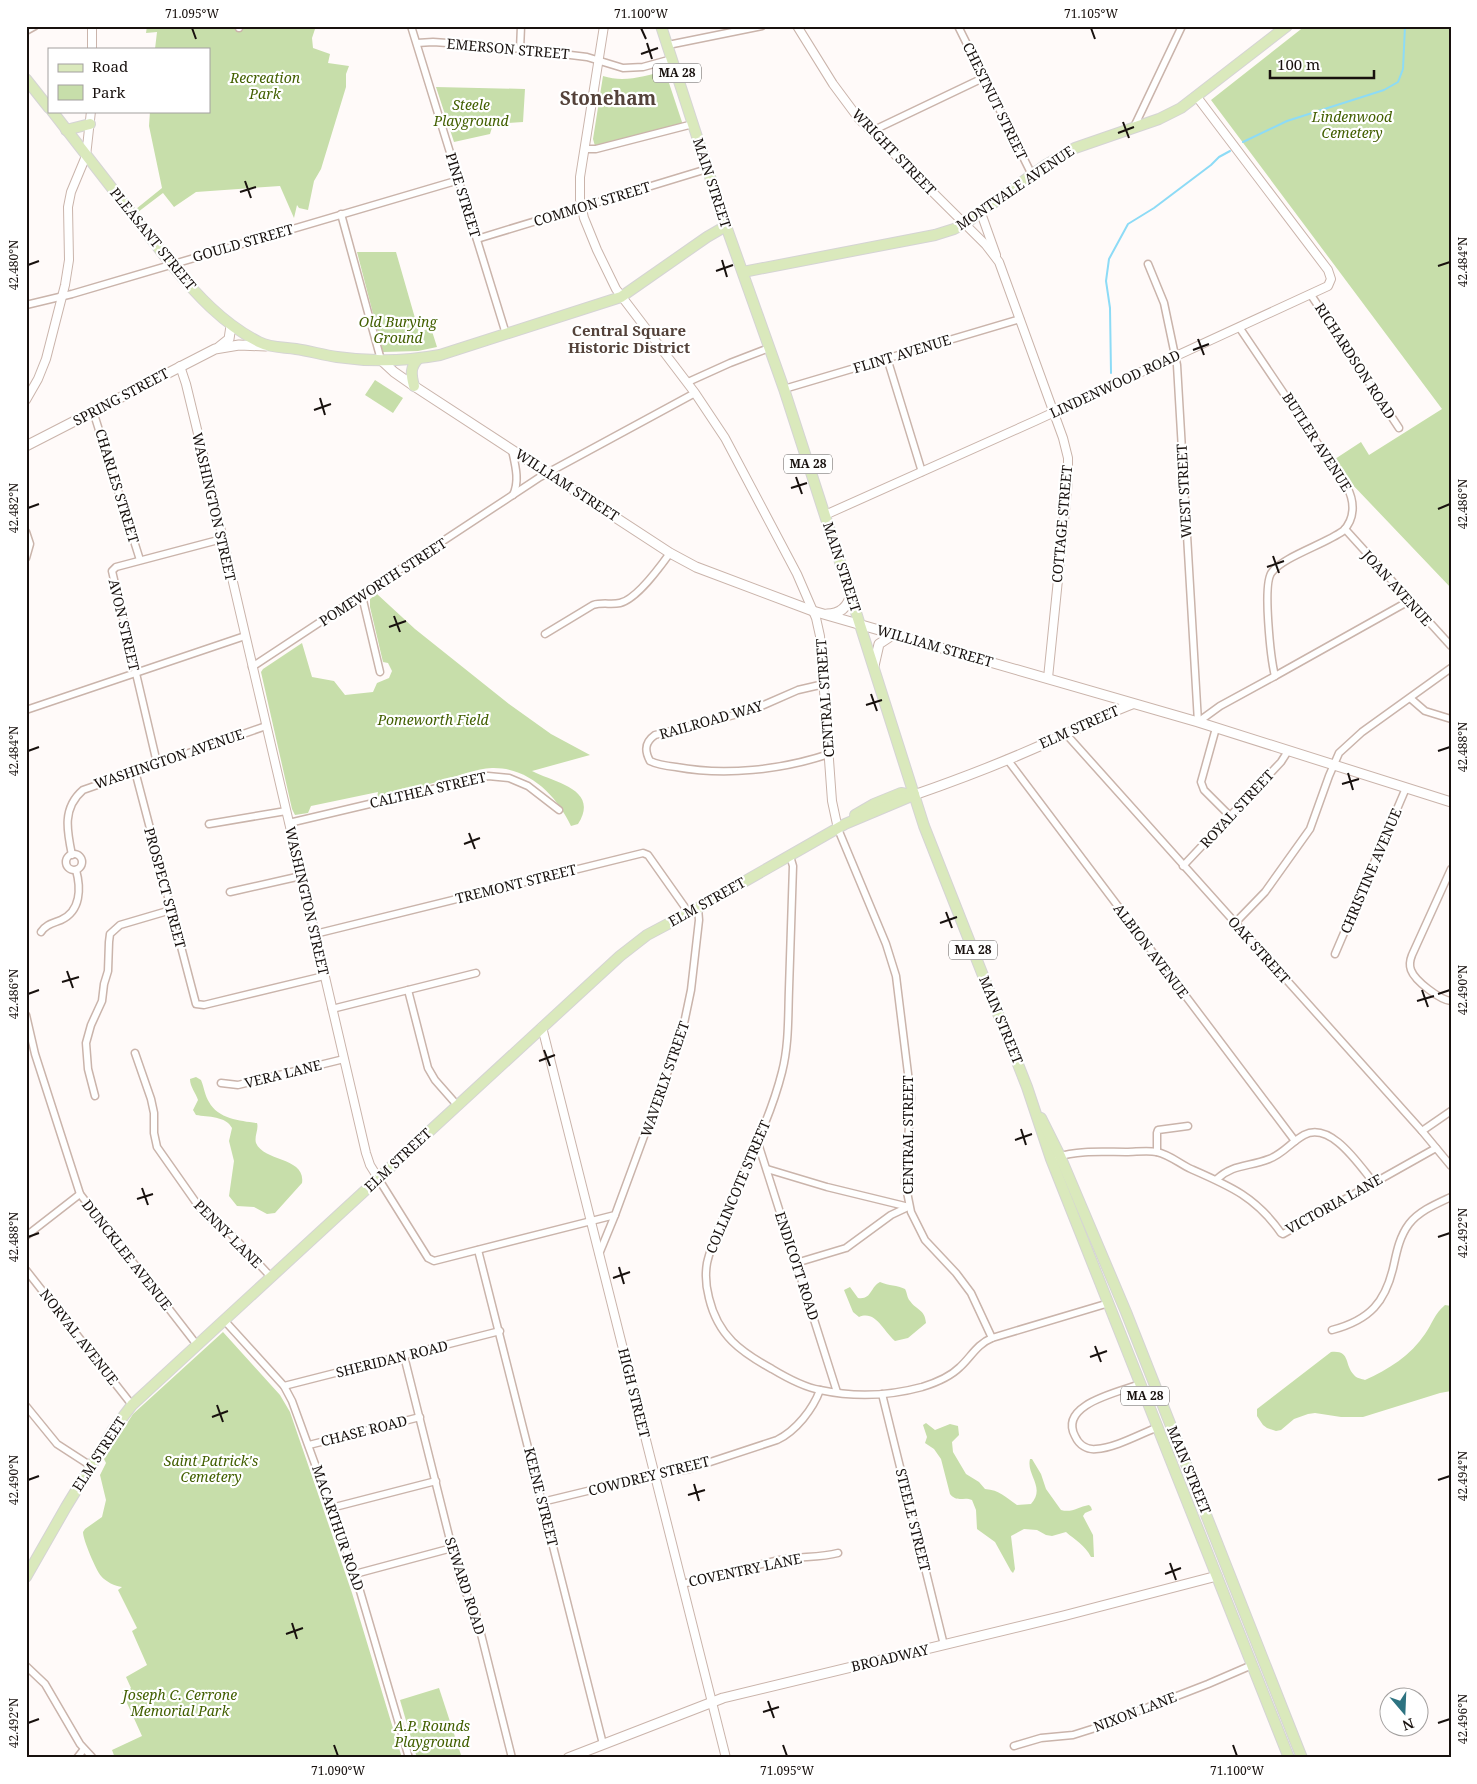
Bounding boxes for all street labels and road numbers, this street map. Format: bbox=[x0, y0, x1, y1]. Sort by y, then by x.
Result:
street label: EMERSON STREET bbox=[446, 34, 571, 63]
street label: CHESTNUT STREET bbox=[959, 39, 1032, 163]
road number: MA 28 bbox=[653, 64, 701, 82]
street label: WRIGHT STREET bbox=[848, 104, 941, 199]
street label: MAIN STREET bbox=[689, 135, 736, 231]
street label: MONTVALE AVENUE bbox=[952, 141, 1078, 234]
street label: PINE STREET bbox=[442, 150, 486, 240]
street label: COMMON STREET bbox=[531, 177, 653, 230]
street label: PLEASANT STREET bbox=[106, 183, 201, 294]
street label: GOULD STREET bbox=[190, 219, 296, 266]
street label: RICHARDSON ROAD bbox=[1311, 299, 1400, 422]
street label: FLINT AVENUE bbox=[851, 330, 953, 377]
street label: LINDENWOOD ROAD bbox=[1046, 345, 1183, 422]
street label: SPRING STREET bbox=[70, 363, 172, 430]
street label: BUTLER AVENUE bbox=[1278, 389, 1357, 495]
street label: CHARLES STREET bbox=[91, 426, 144, 546]
street label: WASHINGTON STREET bbox=[188, 431, 241, 583]
street label: WEST STREET bbox=[1172, 443, 1195, 538]
street label: WILLIAM STREET bbox=[512, 444, 623, 525]
road number: MA 28 bbox=[784, 454, 832, 474]
street label: COTTAGE STREET bbox=[1047, 464, 1076, 584]
street label: MAIN STREET bbox=[819, 519, 866, 615]
street label: POMEWORTH STREET bbox=[315, 533, 451, 630]
street label: JOAN AVENUE bbox=[1358, 545, 1437, 630]
street label: AVON STREET bbox=[105, 577, 144, 673]
street label: WILLIAM STREET bbox=[875, 620, 996, 671]
street label: CENTRAL STREET bbox=[811, 638, 838, 758]
street label: RAILROAD WAY bbox=[657, 696, 765, 743]
street label: ELM STREET bbox=[1036, 700, 1122, 753]
street label: WASHINGTON AVENUE bbox=[91, 724, 246, 793]
street label: ROYAL STREET bbox=[1196, 765, 1278, 852]
street label: CALTHEA STREET bbox=[368, 767, 489, 812]
street label: CHRISTINE AVENUE bbox=[1336, 805, 1406, 936]
street label: PROSPECT STREET bbox=[140, 825, 191, 951]
street label: WASHINGTON STREET bbox=[281, 825, 334, 977]
street label: TREMONT STREET bbox=[453, 859, 579, 908]
street label: ELM STREET bbox=[665, 872, 749, 931]
street label: ALBION AVENUE bbox=[1110, 899, 1193, 1002]
street label: OAK STREET bbox=[1224, 912, 1295, 988]
road number: MA 28 bbox=[949, 940, 997, 960]
street label: MAIN STREET bbox=[975, 973, 1028, 1067]
street label: WAVERLY STREET bbox=[636, 1018, 693, 1139]
street label: VERA LANE bbox=[242, 1055, 324, 1092]
street label: CENTRAL STREET bbox=[898, 1075, 917, 1195]
street label: COLLINCOTE STREET bbox=[701, 1117, 774, 1256]
street label: ELM STREET bbox=[360, 1123, 436, 1196]
street label: VICTORIA LANE bbox=[1282, 1169, 1386, 1238]
street label: DUNCKLEE AVENUE bbox=[78, 1195, 177, 1314]
street label: PENNY LANE bbox=[190, 1195, 267, 1272]
street label: ENDICOTT ROAD bbox=[771, 1209, 824, 1323]
street label: NORVAL AVENUE bbox=[36, 1285, 123, 1389]
street label: SHERIDAN ROAD bbox=[334, 1335, 450, 1382]
street label: HIGH STREET bbox=[614, 1346, 655, 1440]
road number: MA 28 bbox=[1121, 1386, 1169, 1405]
street label: CHASE ROAD bbox=[319, 1411, 409, 1450]
street label: ELM STREET bbox=[67, 1412, 130, 1495]
street label: MAIN STREET bbox=[1163, 1423, 1216, 1517]
street label: KEENE STREET bbox=[520, 1445, 563, 1549]
street label: COWDREY STREET bbox=[586, 1451, 712, 1500]
street label: MACARTHUR ROAD bbox=[308, 1462, 369, 1593]
street label: STEELE STREET bbox=[891, 1466, 936, 1574]
street label: SEWARD ROAD bbox=[441, 1535, 490, 1637]
street label: COVENTRY LANE bbox=[687, 1548, 804, 1591]
street label: BROADWAY bbox=[849, 1639, 931, 1676]
street label: NIXON LANE bbox=[1091, 1687, 1179, 1736]

